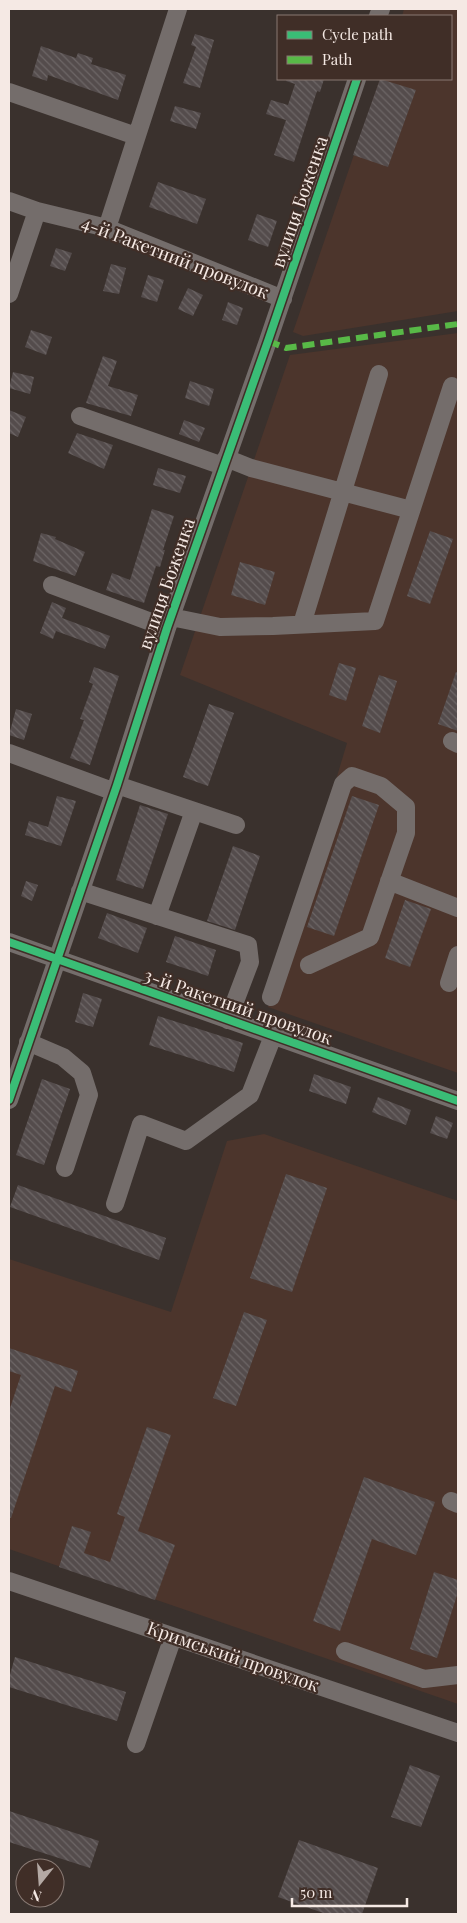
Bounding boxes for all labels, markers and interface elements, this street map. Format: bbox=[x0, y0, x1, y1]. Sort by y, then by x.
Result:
legend bbox=[277, 15, 452, 80]
text: Cycle path bbox=[322, 24, 393, 44]
text: Path bbox=[322, 49, 352, 69]
street label: вулиця Боженка bbox=[265, 133, 333, 271]
street label: 4-й Ракетний провулок bbox=[78, 210, 272, 304]
street label: вулиця Боженка bbox=[132, 515, 200, 653]
street label: 3-й Ракетний провулок bbox=[141, 963, 336, 1050]
street label: Кримський провулок bbox=[144, 1615, 323, 1697]
north arrow bbox=[15, 1858, 65, 1908]
scale bar bbox=[292, 1876, 407, 1908]
text: 50 m bbox=[300, 1882, 333, 1902]
text: N bbox=[28, 1885, 44, 1906]

